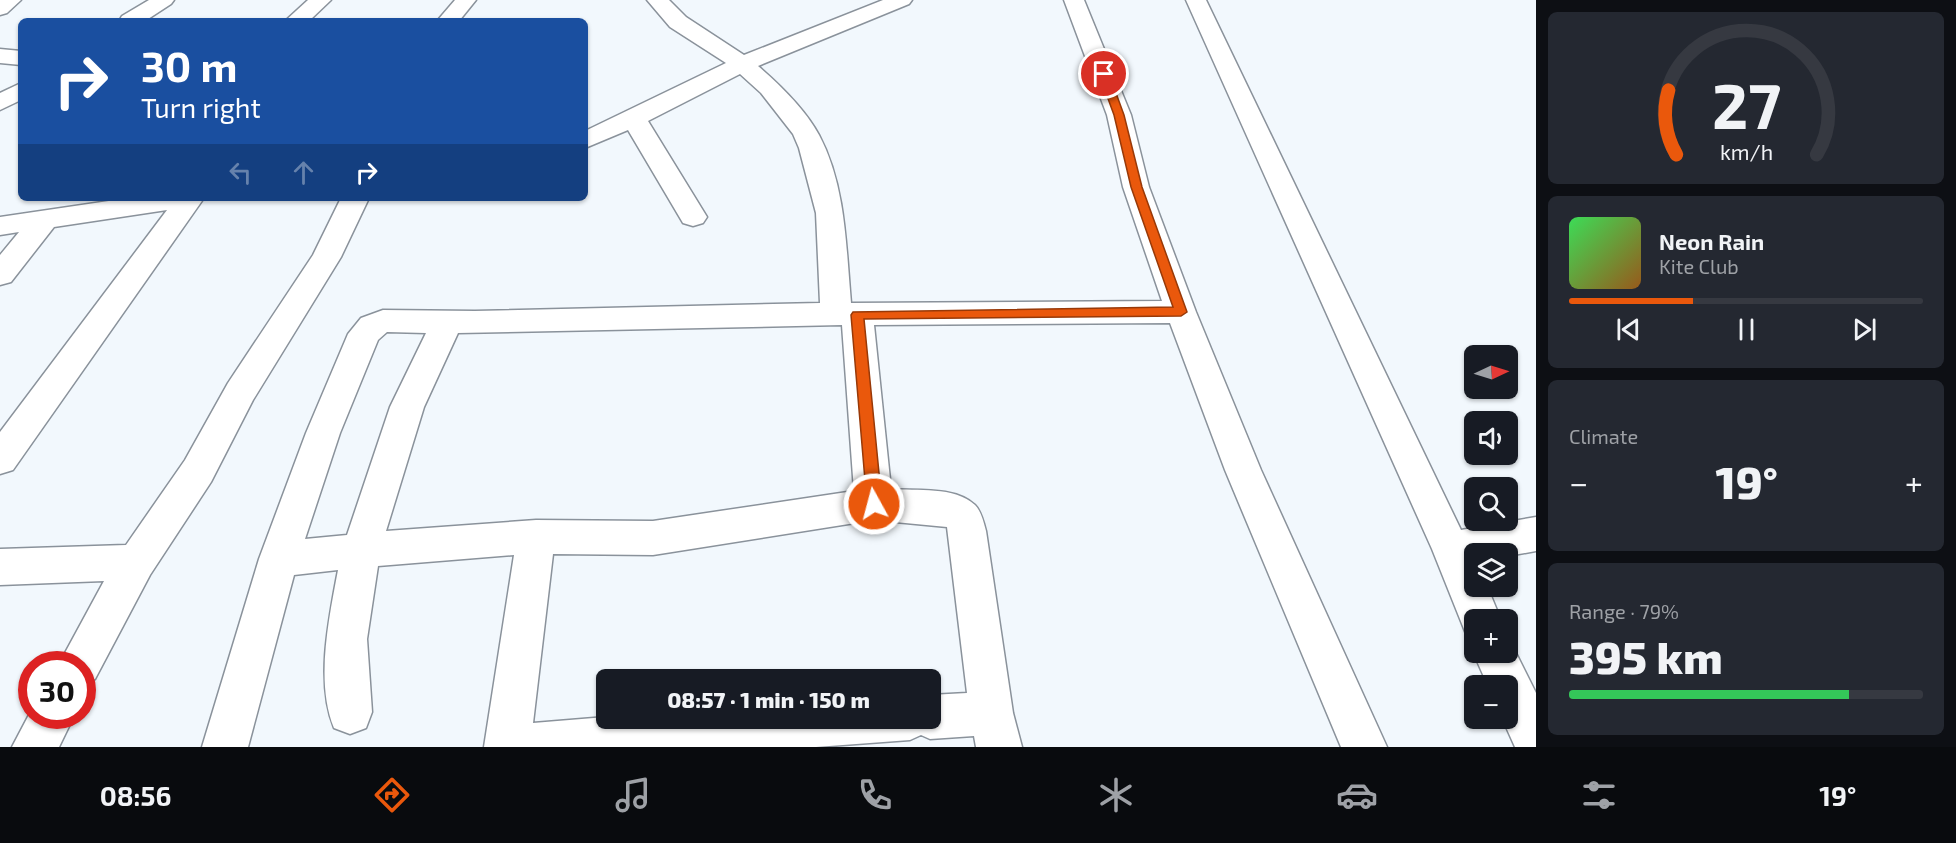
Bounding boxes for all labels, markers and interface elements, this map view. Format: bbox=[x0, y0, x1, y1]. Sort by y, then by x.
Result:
text: 30 m bbox=[141, 40, 237, 90]
icon: right bbox=[42, 42, 120, 120]
pin bbox=[1078, 48, 1129, 99]
icon: arrive bbox=[1087, 57, 1120, 90]
text: 27 bbox=[1711, 67, 1781, 142]
text: Turn right bbox=[141, 91, 261, 123]
text: km/h bbox=[1719, 139, 1773, 164]
icon: left bbox=[224, 156, 257, 189]
icon: ahead bbox=[287, 156, 320, 189]
icon: right bbox=[350, 156, 383, 189]
text: Neon Rain bbox=[1659, 228, 1764, 254]
text: Kite Club bbox=[1659, 254, 1739, 278]
icon: previous bbox=[1612, 313, 1645, 346]
icon: pause bbox=[1730, 313, 1763, 346]
icon: next bbox=[1848, 313, 1881, 346]
north arrow bbox=[1464, 345, 1518, 399]
map controls bbox=[1464, 345, 1518, 729]
button: sound bbox=[1464, 411, 1518, 465]
text: Climate bbox=[1569, 424, 1638, 448]
text: 19° bbox=[1715, 454, 1778, 508]
text: − bbox=[1569, 462, 1588, 502]
text: + bbox=[1905, 462, 1923, 502]
position arrow bbox=[842, 472, 906, 536]
button: search bbox=[1464, 477, 1518, 531]
button: layers bbox=[1464, 543, 1518, 597]
text: Range · 79% bbox=[1569, 599, 1679, 623]
button: + bbox=[1464, 609, 1518, 663]
text: 395 km bbox=[1569, 629, 1723, 683]
speed limit sign: 30 bbox=[18, 651, 96, 729]
button: − bbox=[1464, 675, 1518, 729]
text: 08:57 · 1 min · 150 m bbox=[667, 686, 870, 712]
icon: directions bbox=[371, 774, 413, 816]
icon: music bbox=[612, 774, 654, 816]
icon: phone bbox=[854, 774, 896, 816]
icon: climate bbox=[1095, 774, 1137, 816]
icon: car bbox=[1336, 774, 1378, 816]
icon: filters bbox=[1578, 774, 1620, 816]
text: 08:56 bbox=[100, 779, 171, 811]
text: 19° bbox=[1819, 779, 1856, 811]

